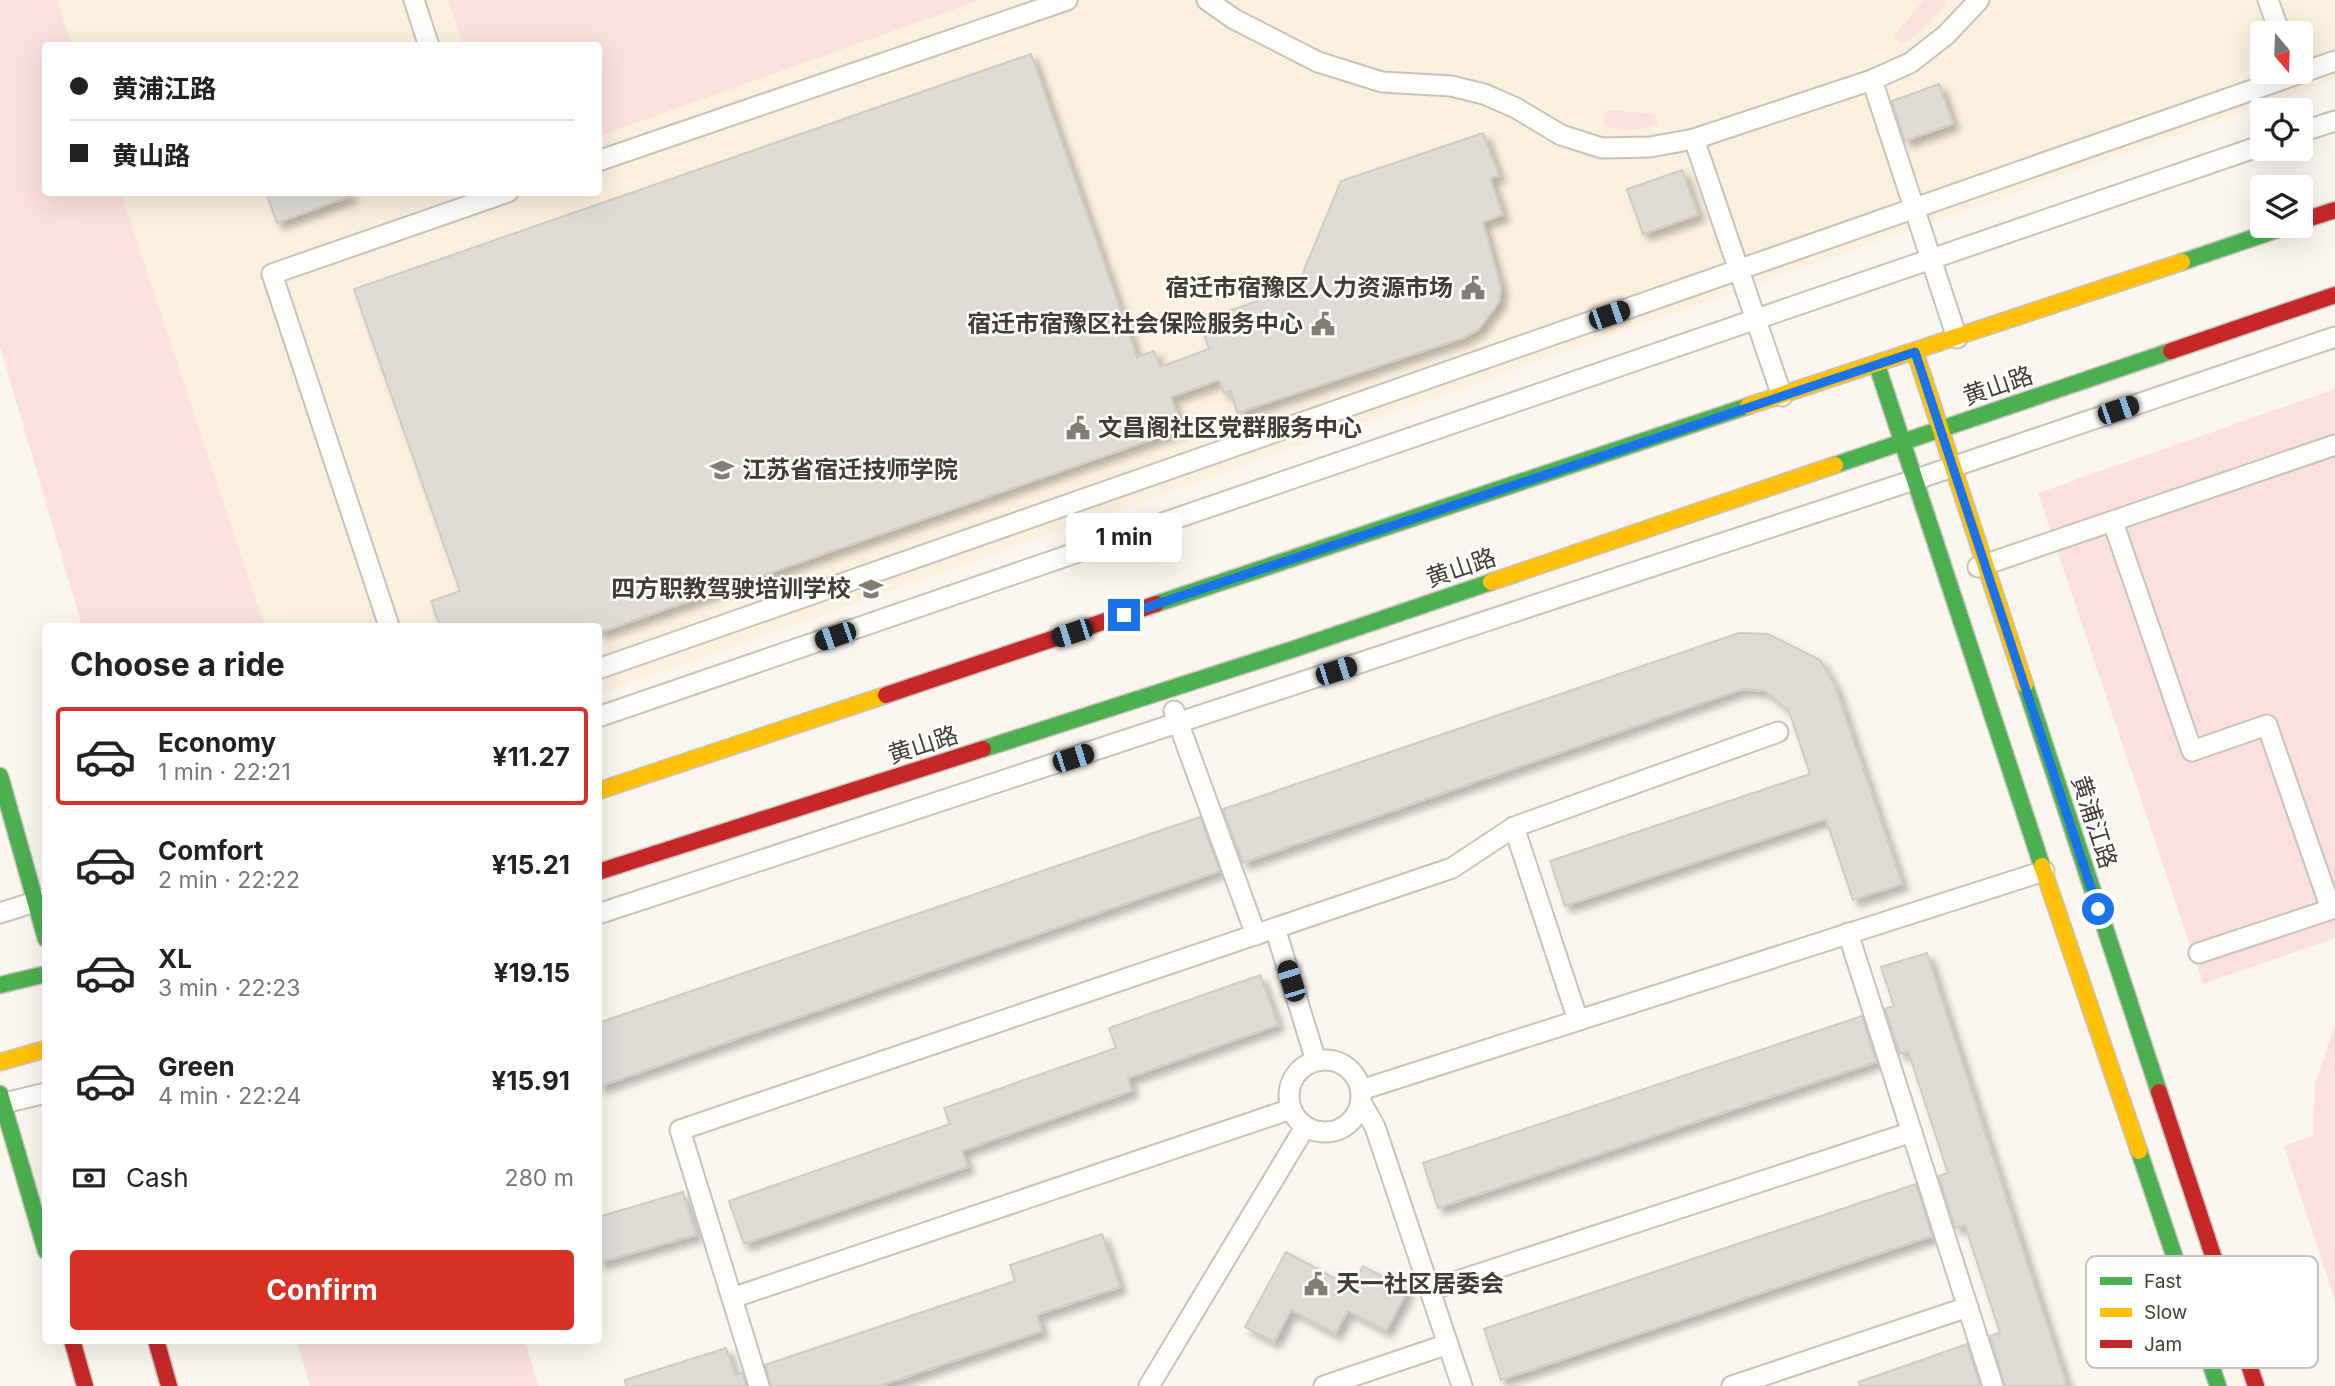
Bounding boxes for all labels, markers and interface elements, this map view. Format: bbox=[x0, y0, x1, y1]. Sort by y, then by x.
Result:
north arrow bbox=[2250, 21, 2314, 84]
map controls bbox=[2250, 21, 2313, 238]
text: 黄浦江路 bbox=[112, 73, 216, 104]
button: locate bbox=[2250, 98, 2313, 161]
text: 黄山路 bbox=[112, 140, 190, 171]
button: layers bbox=[2250, 175, 2313, 238]
place label: 宿迁市宿豫区人力资源市场 bbox=[1165, 273, 1453, 302]
public building icon: 宿迁市宿豫区人力资源市场 bbox=[1459, 274, 1487, 302]
car bbox=[1586, 298, 1633, 332]
place label: 宿迁市宿豫区社会保险服务中心 bbox=[967, 309, 1303, 338]
public building icon: 宿迁市宿豫区社会保险服务中心 bbox=[1309, 310, 1337, 338]
street label: 黄山路 bbox=[1959, 360, 2037, 411]
car bbox=[2095, 393, 2142, 427]
place label: 文昌阁社区党群服务中心 bbox=[1098, 413, 1362, 442]
public building icon: 文昌阁社区党群服务中心 bbox=[1064, 414, 1092, 442]
place label: 江苏省宿迁技师学院 bbox=[742, 455, 958, 484]
school or university icon: 江苏省宿迁技师学院 bbox=[708, 456, 736, 484]
callout: 1 min bbox=[1066, 514, 1182, 562]
text: 1 min bbox=[1096, 523, 1152, 551]
street label: 黄山路 bbox=[1422, 542, 1500, 593]
place label: 四方职教驾驶培训学校 bbox=[611, 574, 851, 603]
school or university icon: 四方职教驾驶培训学校 bbox=[857, 575, 885, 603]
route end bbox=[1108, 599, 1140, 631]
car bbox=[1049, 617, 1096, 649]
car bbox=[812, 619, 859, 653]
text: Choose a ride bbox=[70, 645, 285, 684]
car bbox=[1313, 655, 1360, 687]
street label: 黄山路 bbox=[884, 720, 962, 769]
icon: car bbox=[74, 725, 137, 788]
text: Economy bbox=[158, 727, 276, 758]
text: ¥11.27 bbox=[493, 741, 570, 772]
car bbox=[1050, 742, 1097, 774]
text: 1 min · 22:21 bbox=[158, 758, 291, 786]
street label: 黄浦江路 bbox=[2066, 772, 2123, 872]
icon: car bbox=[74, 833, 137, 896]
text: Comfort bbox=[158, 835, 263, 866]
text: ¥15.21 bbox=[492, 849, 570, 880]
text: 2 min · 22:22 bbox=[158, 866, 300, 894]
route start bbox=[2082, 893, 2114, 925]
icon: car bbox=[74, 941, 137, 1004]
text: XL bbox=[158, 943, 192, 974]
text: ¥19.15 bbox=[494, 957, 570, 988]
car bbox=[1275, 958, 1308, 1004]
text: 3 min · 22:23 bbox=[158, 974, 300, 1002]
icon: car bbox=[74, 1049, 137, 1112]
text: Green bbox=[158, 1051, 235, 1082]
text: ¥15.91 bbox=[491, 1065, 570, 1096]
text: 4 min · 22:24 bbox=[158, 1082, 301, 1110]
icon: cash bbox=[70, 1159, 108, 1197]
text: Cash bbox=[126, 1162, 189, 1193]
text: 280 m bbox=[505, 1164, 574, 1192]
button: Confirm bbox=[70, 1250, 574, 1330]
legend bbox=[2086, 1256, 2318, 1368]
place label: 天一社区居委会 bbox=[1336, 1269, 1504, 1298]
public building icon: 天一社区居委会 bbox=[1302, 1270, 1330, 1298]
text: Fast bbox=[2144, 1270, 2182, 1293]
text: Slow bbox=[2144, 1301, 2187, 1324]
text: Jam bbox=[2144, 1333, 2182, 1356]

